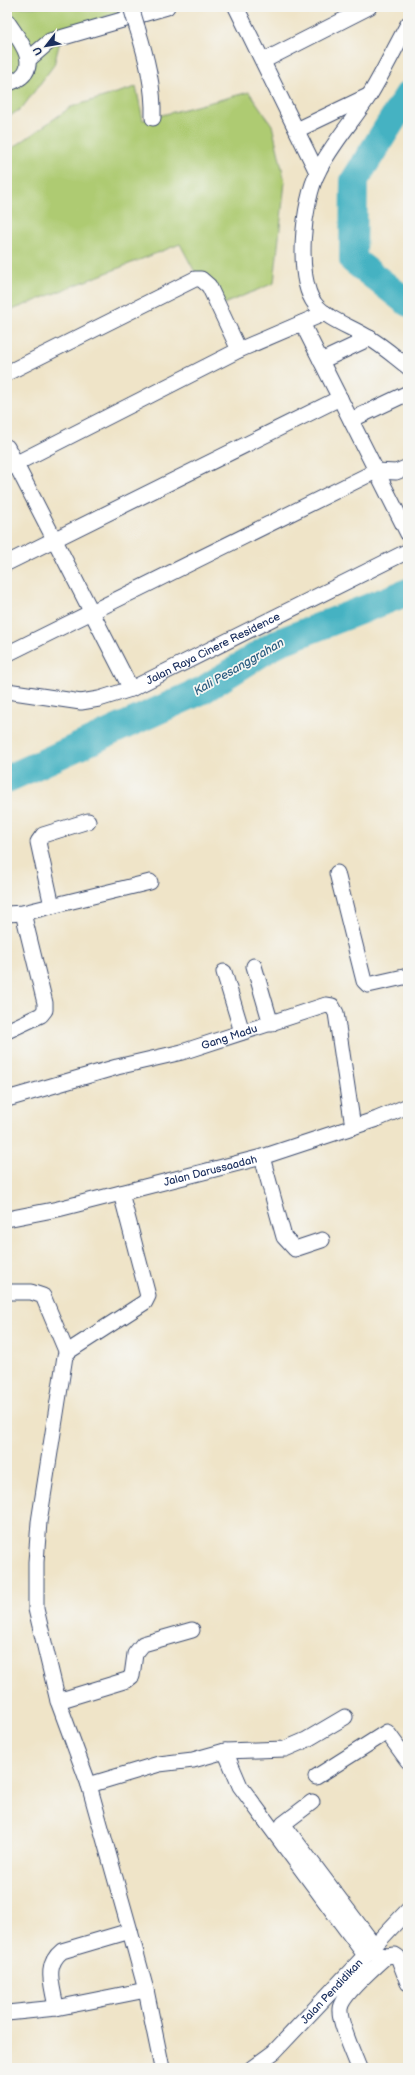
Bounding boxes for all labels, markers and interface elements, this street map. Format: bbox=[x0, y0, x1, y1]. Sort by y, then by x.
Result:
north arrow bbox=[26, 26, 66, 66]
text: U bbox=[30, 44, 45, 58]
street label: Jalan Raya Cinere Residence bbox=[144, 609, 282, 687]
water label: Kali Pesanggrahan bbox=[191, 635, 287, 699]
street label: Gang Madu bbox=[200, 1021, 259, 1052]
street label: Jalan Darussaadah bbox=[162, 1152, 258, 1188]
street label: Jalan Pendidikan bbox=[298, 1956, 365, 2026]

